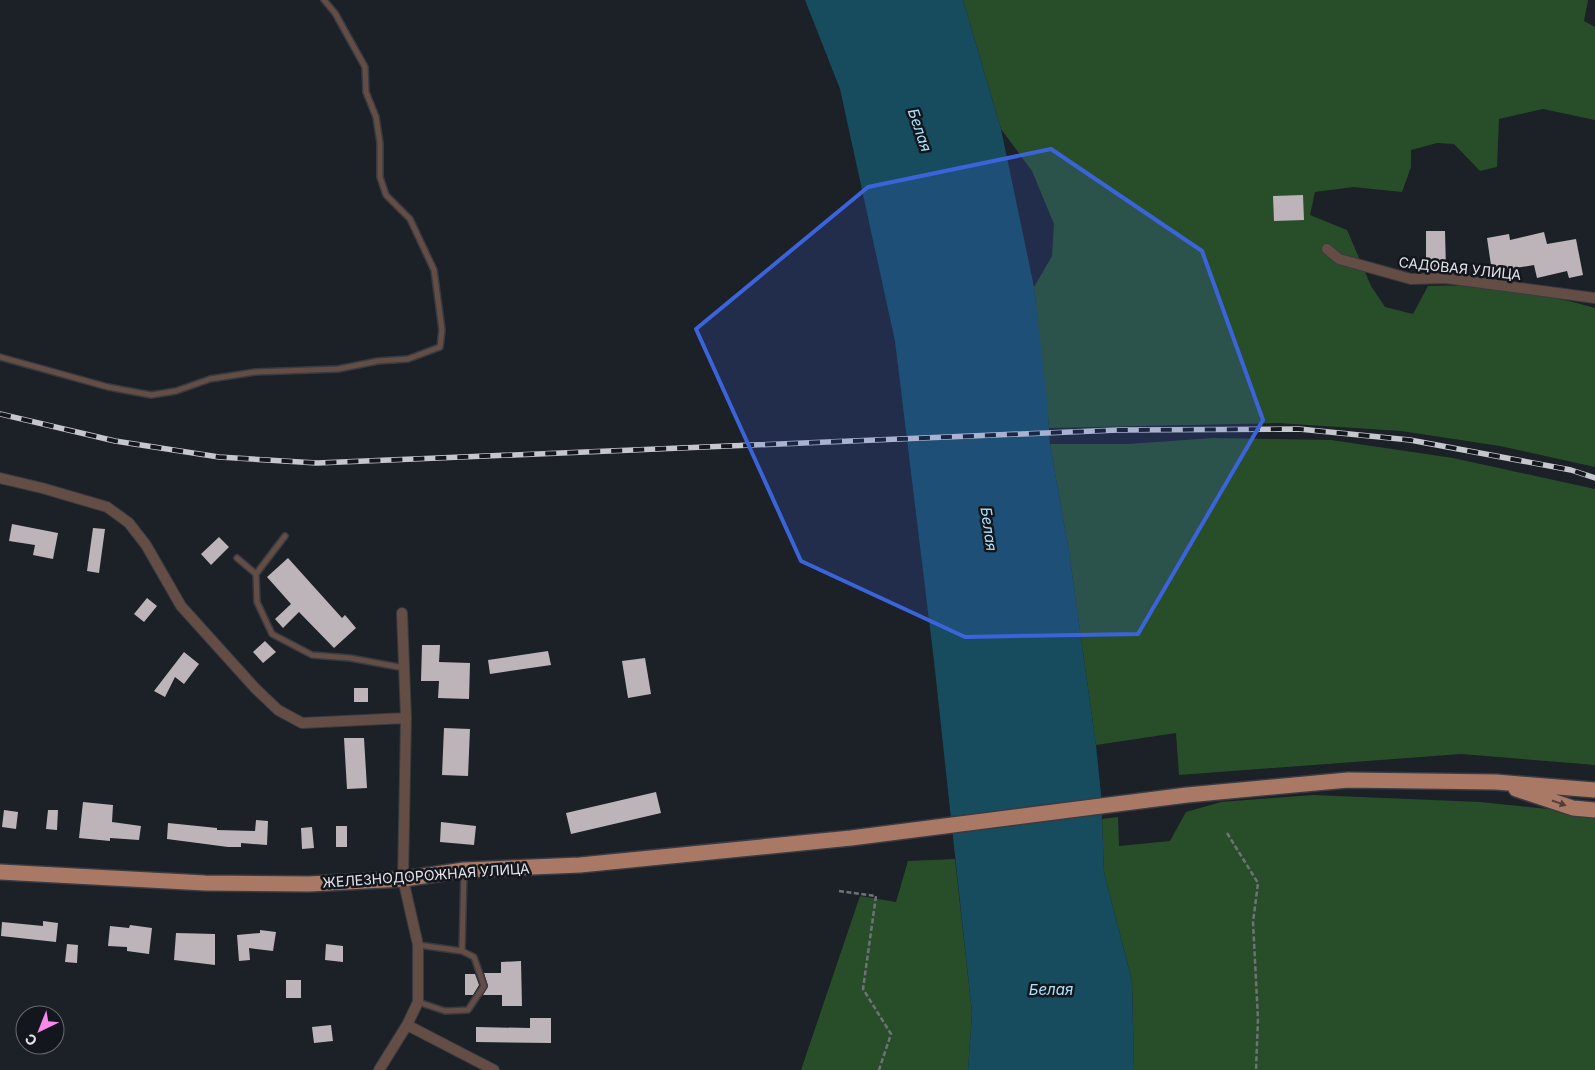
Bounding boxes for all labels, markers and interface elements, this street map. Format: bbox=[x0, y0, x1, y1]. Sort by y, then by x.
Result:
water label: Белая bbox=[904, 106, 936, 154]
street label: САДОВАЯ УЛИЦА bbox=[1398, 253, 1522, 283]
water label: Белая bbox=[977, 506, 1001, 552]
one-way arrow bbox=[1552, 799, 1567, 807]
street label: ЖЕЛЕЗНОДОРОЖНАЯ УЛИЦА bbox=[322, 859, 530, 891]
water label: Белая bbox=[1029, 980, 1073, 999]
north arrow bbox=[15, 1005, 65, 1055]
text: С bbox=[21, 1030, 40, 1050]

